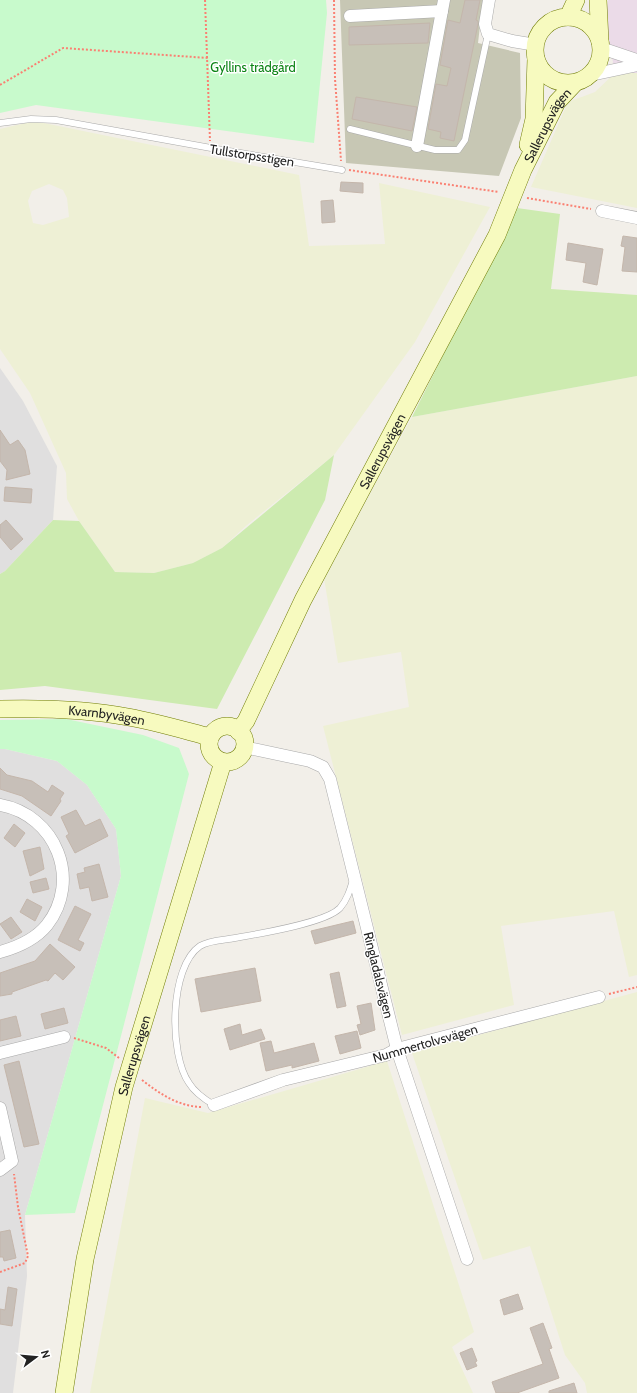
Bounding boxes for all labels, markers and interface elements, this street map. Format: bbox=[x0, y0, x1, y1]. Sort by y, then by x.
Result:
park label: Gyllins trädgård bbox=[210, 59, 296, 75]
street label: Sallerupsvägen bbox=[520, 84, 574, 165]
street label: Tullstorpsstigen bbox=[209, 140, 295, 170]
street label: Sallerupsvägen bbox=[355, 411, 409, 492]
street label: Kvarnbyvägen bbox=[68, 702, 147, 728]
street label: Ringladalsvägen bbox=[361, 930, 397, 1020]
street label: Sallerupsvägen bbox=[114, 1013, 153, 1097]
street label: Nummertolvsvägen bbox=[371, 1020, 479, 1066]
north arrow bbox=[16, 1337, 56, 1377]
text: N bbox=[38, 1349, 53, 1360]

